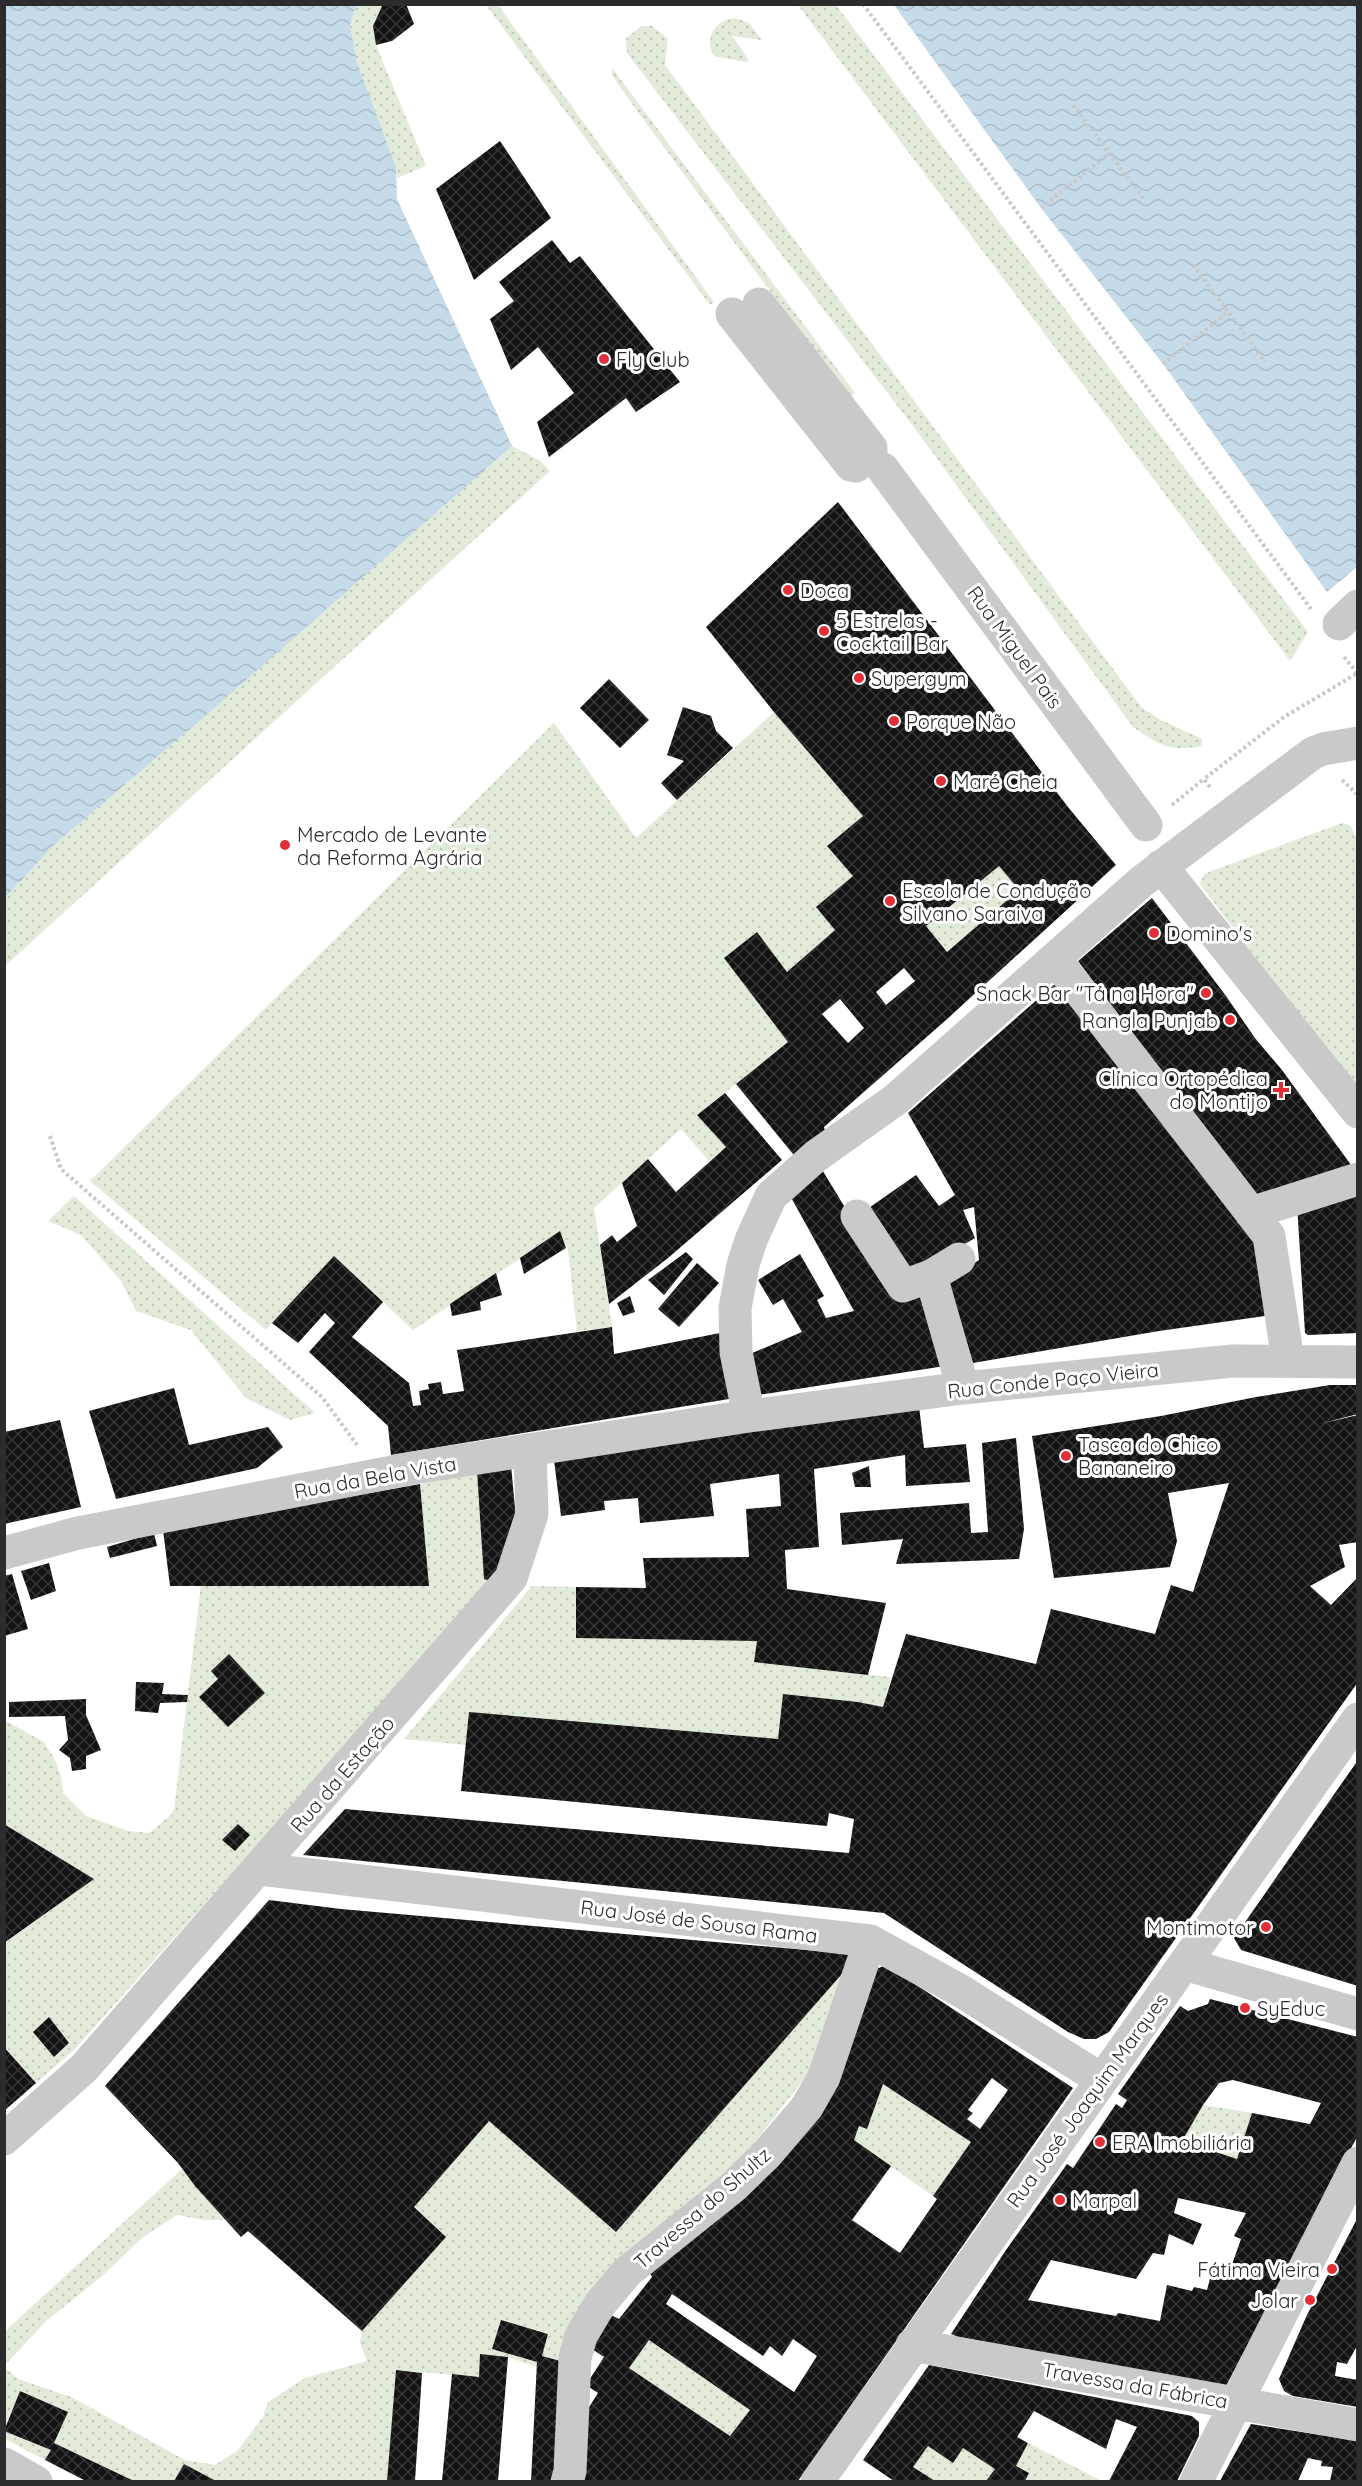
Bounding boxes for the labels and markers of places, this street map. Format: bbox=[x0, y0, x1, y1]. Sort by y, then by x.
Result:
place label: Fly Club bbox=[616, 347, 690, 372]
marker: Fly Club bbox=[597, 352, 611, 366]
place label: Doca bbox=[800, 578, 849, 603]
marker: Doca bbox=[781, 583, 795, 597]
place label: 5 Estrelas - Cocktail Bar bbox=[836, 608, 949, 656]
marker: 5 Estrelas - Cocktail Bar bbox=[817, 624, 831, 638]
place label: Supergym bbox=[871, 666, 967, 691]
marker: Supergym bbox=[852, 671, 866, 685]
place label: Porque Não bbox=[906, 709, 1016, 734]
marker: Porque Não bbox=[887, 714, 901, 728]
place label: Maré Cheia bbox=[953, 769, 1058, 794]
marker: Maré Cheia bbox=[934, 774, 948, 788]
place label: Mercado de Levante da Reforma Agrária bbox=[297, 822, 487, 870]
marker: Mercado de Levante da Reforma Agrária bbox=[278, 838, 292, 852]
place label: Escola de Condução Silvano Saraiva bbox=[902, 878, 1091, 926]
marker: Escola de Condução Silvano Saraiva bbox=[883, 894, 897, 908]
place label: Domino's bbox=[1166, 921, 1252, 946]
marker: Domino's bbox=[1147, 926, 1161, 940]
place label: Snack Bar "Tá na Hora" bbox=[976, 981, 1194, 1006]
marker: Snack Bar "Tá na Hora" bbox=[1199, 986, 1213, 1000]
place label: Rangla Punjab bbox=[1082, 1008, 1218, 1033]
marker: Rangla Punjab bbox=[1223, 1013, 1237, 1027]
place label: Clínica Ortopédica do Montijo bbox=[1098, 1066, 1268, 1114]
marker: Clínica Ortopédica do Montijo bbox=[1272, 1081, 1290, 1099]
place label: Tasca do Chico Bananeiro bbox=[1078, 1432, 1218, 1480]
marker: Tasca do Chico Bananeiro bbox=[1059, 1449, 1073, 1463]
place label: Montimotor bbox=[1146, 1915, 1254, 1940]
marker: Montimotor bbox=[1259, 1920, 1273, 1934]
place label: SyEduc bbox=[1257, 1996, 1325, 2021]
marker: SyEduc bbox=[1238, 2001, 1252, 2015]
place label: ERA Imobiliária bbox=[1112, 2130, 1252, 2155]
marker: ERA Imobiliária bbox=[1093, 2135, 1107, 2149]
place label: Marpal bbox=[1072, 2188, 1137, 2213]
marker: Marpal bbox=[1053, 2193, 1067, 2207]
place label: Fátima Vieira bbox=[1197, 2257, 1320, 2282]
marker: Fátima Vieira bbox=[1325, 2262, 1339, 2276]
place label: Jolar bbox=[1250, 2288, 1298, 2313]
marker: Jolar bbox=[1303, 2293, 1317, 2307]

